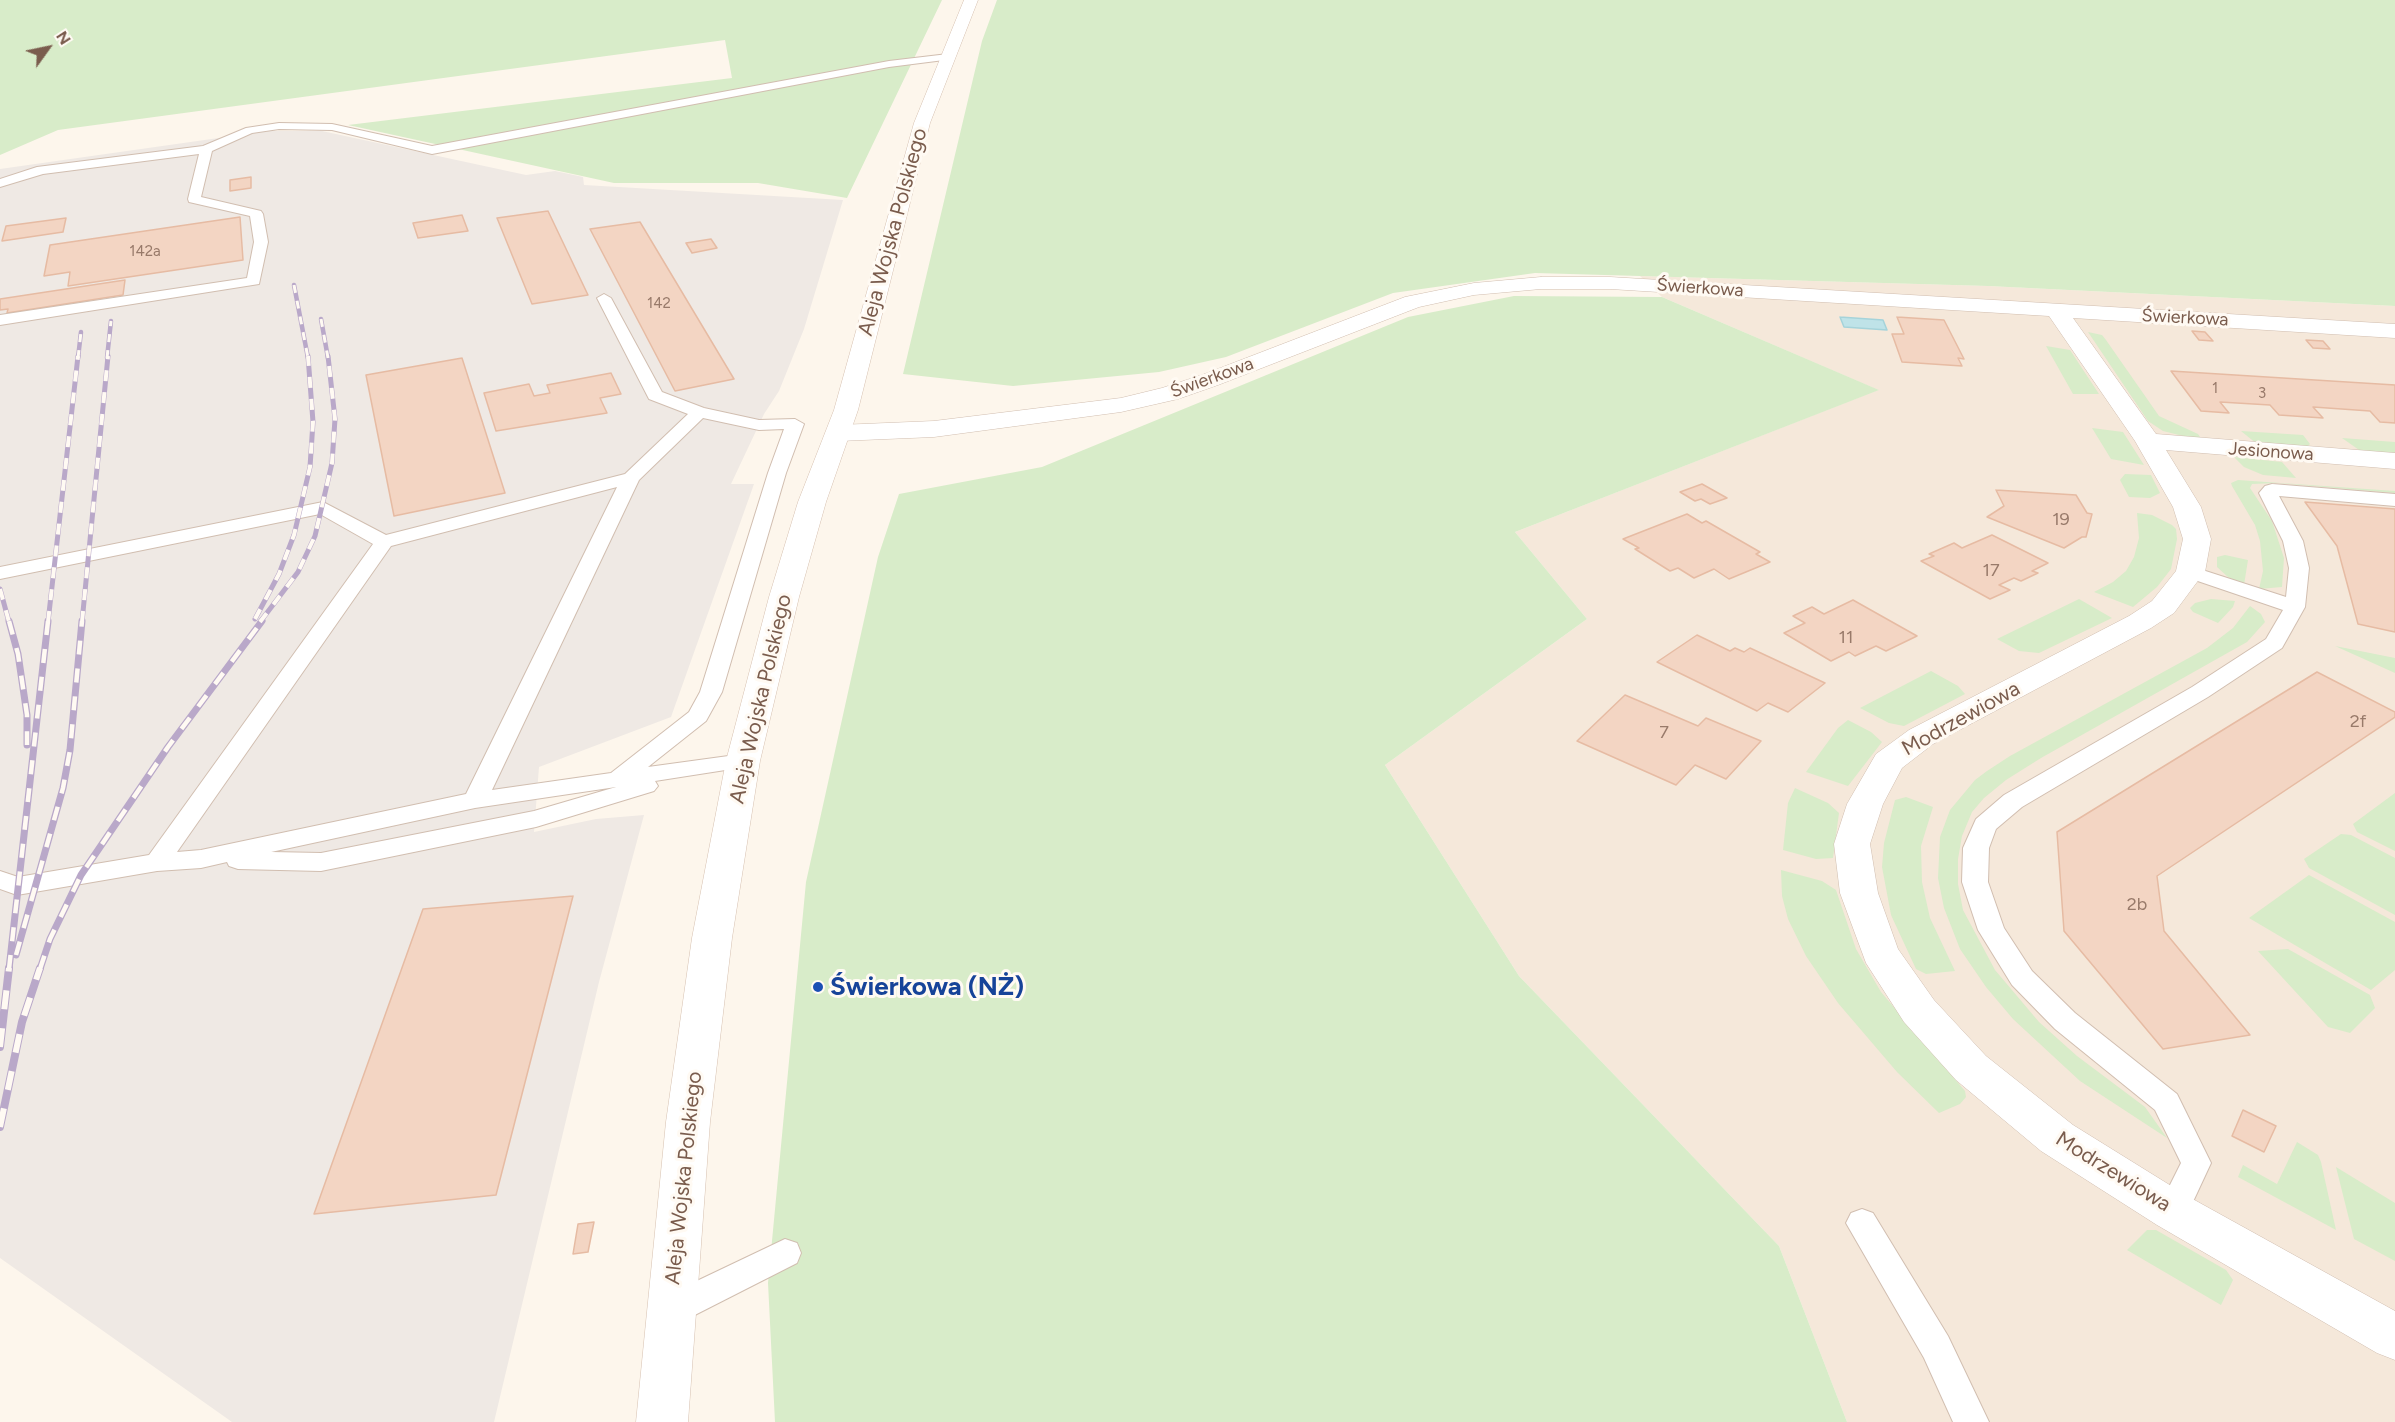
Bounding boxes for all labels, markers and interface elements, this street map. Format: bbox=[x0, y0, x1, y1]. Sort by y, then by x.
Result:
north arrow bbox=[18, 18, 78, 78]
text: N bbox=[52, 28, 75, 48]
street label: Aleja Wojska Polskiego bbox=[853, 125, 933, 339]
house number: 142a bbox=[129, 243, 161, 261]
street label: Świerkowa bbox=[1656, 274, 1744, 302]
house number: 142 bbox=[647, 295, 671, 313]
street label: Świerkowa bbox=[2141, 305, 2229, 331]
street label: Świerkowa bbox=[1167, 353, 1257, 403]
house number: 1 bbox=[2212, 380, 2218, 398]
house number: 3 bbox=[2258, 385, 2266, 403]
street label: Jesionowa bbox=[2228, 438, 2314, 466]
house number: 19 bbox=[2052, 509, 2070, 531]
house number: 17 bbox=[1982, 560, 2000, 582]
street label: Aleja Wojska Polskiego bbox=[725, 592, 797, 806]
house number: 11 bbox=[1839, 627, 1853, 649]
street label: Modrzewiowa bbox=[1898, 676, 2024, 762]
house number: 2f bbox=[2350, 711, 2366, 733]
house number: 7 bbox=[1659, 722, 1669, 744]
house number: 2b bbox=[2127, 894, 2147, 916]
place label: Świerkowa (NŻ) bbox=[830, 971, 1024, 1003]
marker: Świerkowa (NŻ) bbox=[811, 980, 825, 994]
street label: Aleja Wojska Polskiego bbox=[660, 1070, 708, 1286]
street label: Modrzewiowa bbox=[2051, 1127, 2175, 1217]

